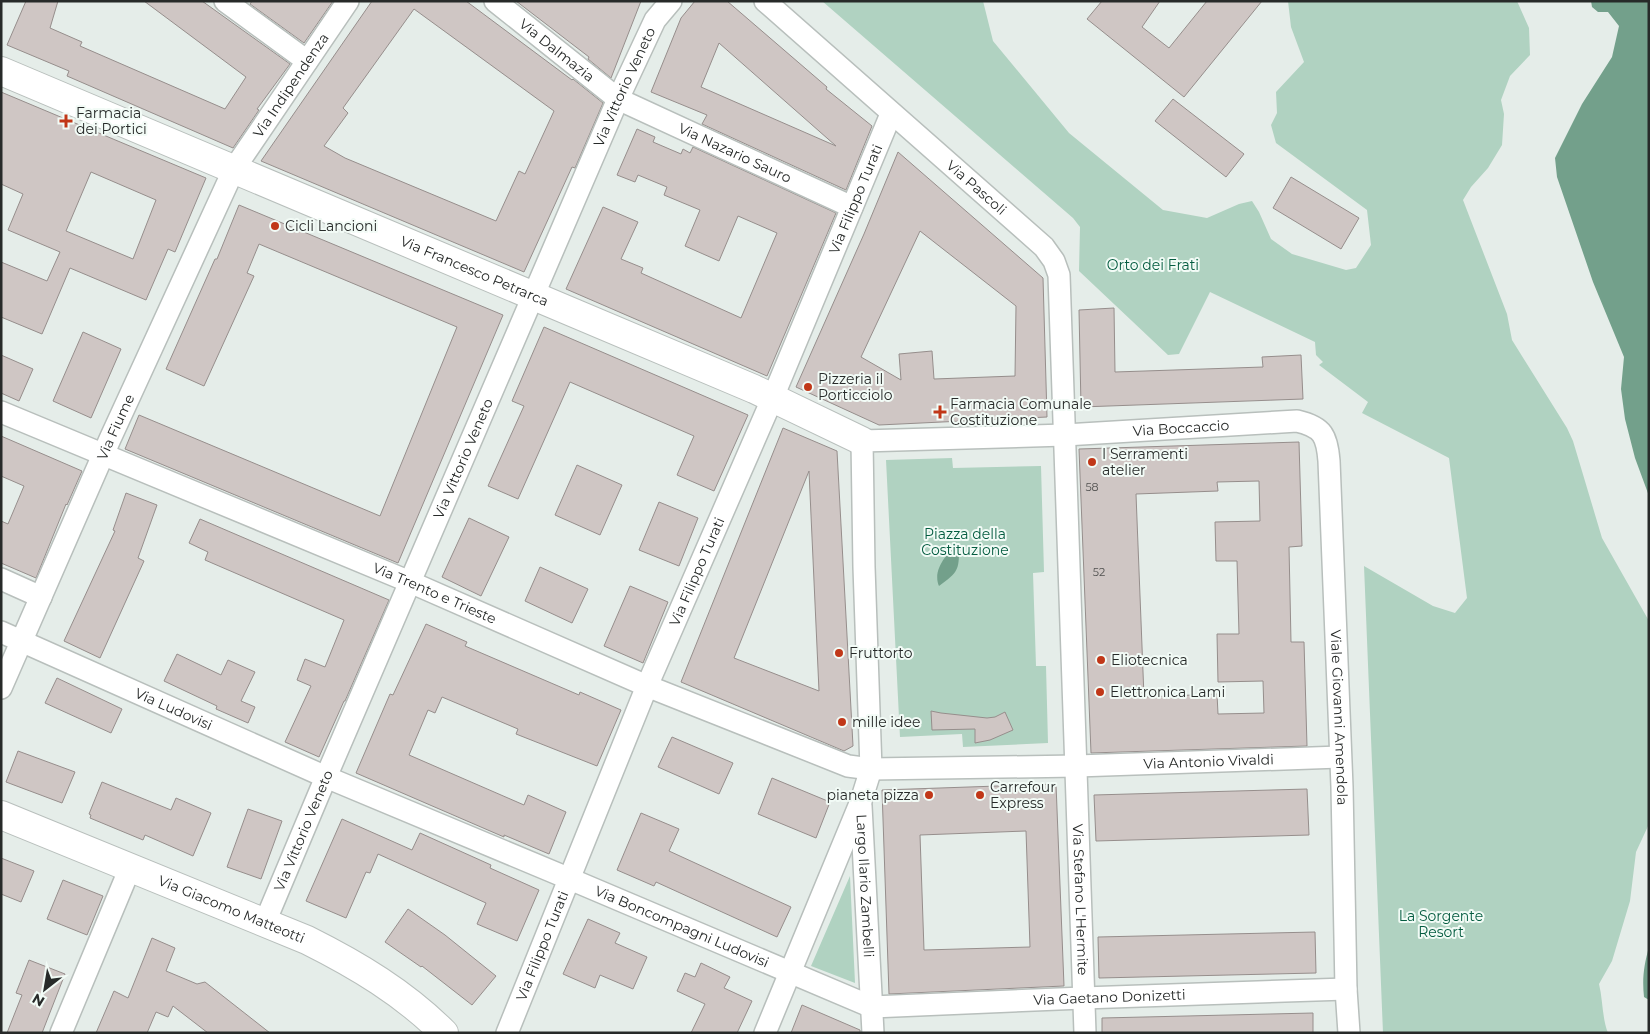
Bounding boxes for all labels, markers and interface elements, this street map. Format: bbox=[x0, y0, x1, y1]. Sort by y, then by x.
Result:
street label: Via Dalmazia bbox=[516, 15, 598, 86]
street label: Via Vittorio Veneto bbox=[589, 24, 659, 150]
street label: Via Indipendenza bbox=[249, 30, 333, 141]
place label: Farmacia dei Portici bbox=[76, 104, 147, 138]
marker: Farmacia dei Portici bbox=[60, 115, 72, 127]
street label: Via Nazario Sauro bbox=[675, 119, 795, 187]
street label: Via Filippo Turati bbox=[825, 142, 886, 256]
street label: Via Pascoli bbox=[943, 156, 1010, 219]
place label: Cicli Lancioni bbox=[285, 217, 377, 235]
marker: Cicli Lancioni bbox=[269, 220, 281, 232]
street label: Via Francesco Petrarca bbox=[398, 232, 551, 310]
park label: Orto dei Frati bbox=[1107, 256, 1199, 274]
place label: Pizzeria il Porticciolo bbox=[818, 370, 893, 404]
marker: Pizzeria il Porticciolo bbox=[802, 381, 814, 393]
street label: Via Fiume bbox=[93, 391, 138, 463]
street label: Via Vittorio Veneto bbox=[429, 395, 497, 522]
place label: Farmacia Comunale Costituzione bbox=[950, 395, 1092, 429]
marker: Farmacia Comunale Costituzione bbox=[934, 406, 946, 418]
street label: Via Boccaccio bbox=[1132, 416, 1230, 440]
place label: I Serramenti atelier bbox=[1102, 445, 1188, 479]
marker: I Serramenti atelier bbox=[1086, 456, 1098, 468]
house number: 58 bbox=[1085, 480, 1099, 494]
street label: Via Filippo Turati bbox=[665, 514, 729, 629]
park label: Piazza della Costituzione bbox=[921, 525, 1009, 559]
street label: Via Trento e Trieste bbox=[370, 559, 499, 628]
house number: 52 bbox=[1093, 565, 1105, 579]
street label: Viale Giovanni Amendola bbox=[1327, 629, 1351, 806]
place label: Fruttorto bbox=[849, 644, 913, 662]
marker: Fruttorto bbox=[833, 647, 845, 659]
place label: Eliotecnica bbox=[1111, 651, 1188, 669]
marker: Eliotecnica bbox=[1095, 654, 1107, 666]
place label: Elettronica Lami bbox=[1110, 683, 1225, 701]
street label: Via Ludovisi bbox=[132, 684, 215, 734]
marker: Elettronica Lami bbox=[1094, 686, 1106, 698]
place label: mille idee bbox=[852, 713, 920, 731]
marker: mille idee bbox=[836, 716, 848, 728]
street label: Via Antonio Vivaldi bbox=[1143, 750, 1274, 773]
street label: Via Vittorio Veneto bbox=[270, 767, 337, 894]
place label: Carrefour Express bbox=[990, 778, 1056, 812]
place label: pianeta pizza bbox=[826, 786, 919, 804]
marker: pianeta pizza bbox=[923, 789, 935, 801]
marker: Carrefour Express bbox=[974, 789, 986, 801]
street label: Largo Ilario Zambelli bbox=[852, 814, 878, 958]
street label: Via Stefano L'Hermite bbox=[1069, 824, 1092, 976]
street label: Via Giacomo Matteotti bbox=[156, 871, 307, 947]
street label: Via Boncompagni Ludovisi bbox=[592, 882, 772, 971]
street label: Via Filippo Turati bbox=[512, 888, 572, 1003]
park label: La Sorgente Resort bbox=[1399, 907, 1483, 941]
north arrow bbox=[20, 964, 70, 1014]
street label: Via Gaetano Donizetti bbox=[1033, 985, 1186, 1009]
text: N bbox=[29, 990, 48, 1011]

